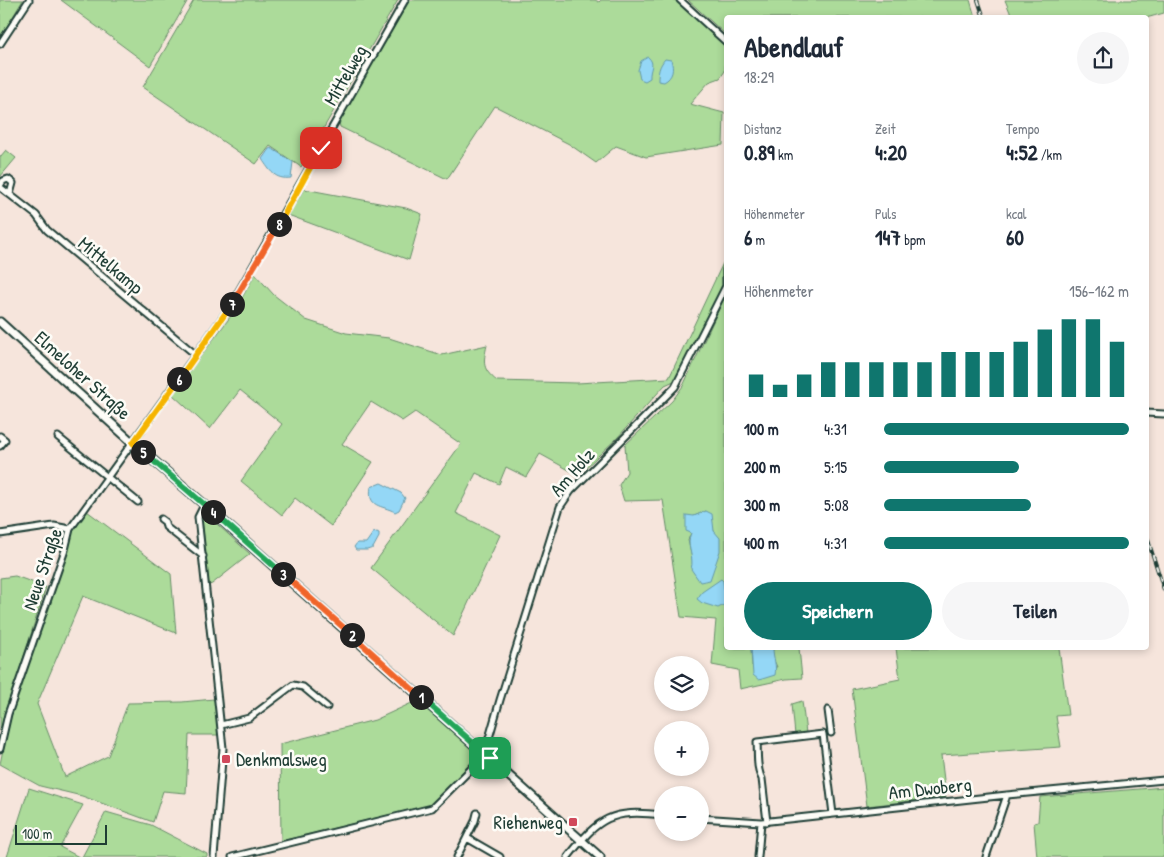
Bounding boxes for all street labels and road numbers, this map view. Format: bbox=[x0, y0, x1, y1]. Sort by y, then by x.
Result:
street label: Mittelweg bbox=[317, 40, 373, 110]
street label: Mittelkamp bbox=[73, 230, 149, 300]
street label: Elmeloher Straße bbox=[29, 325, 137, 426]
street label: Am Holz bbox=[544, 442, 600, 502]
street label: Neue Straße bbox=[16, 524, 68, 613]
street label: Am Dwoberg bbox=[887, 771, 973, 805]

